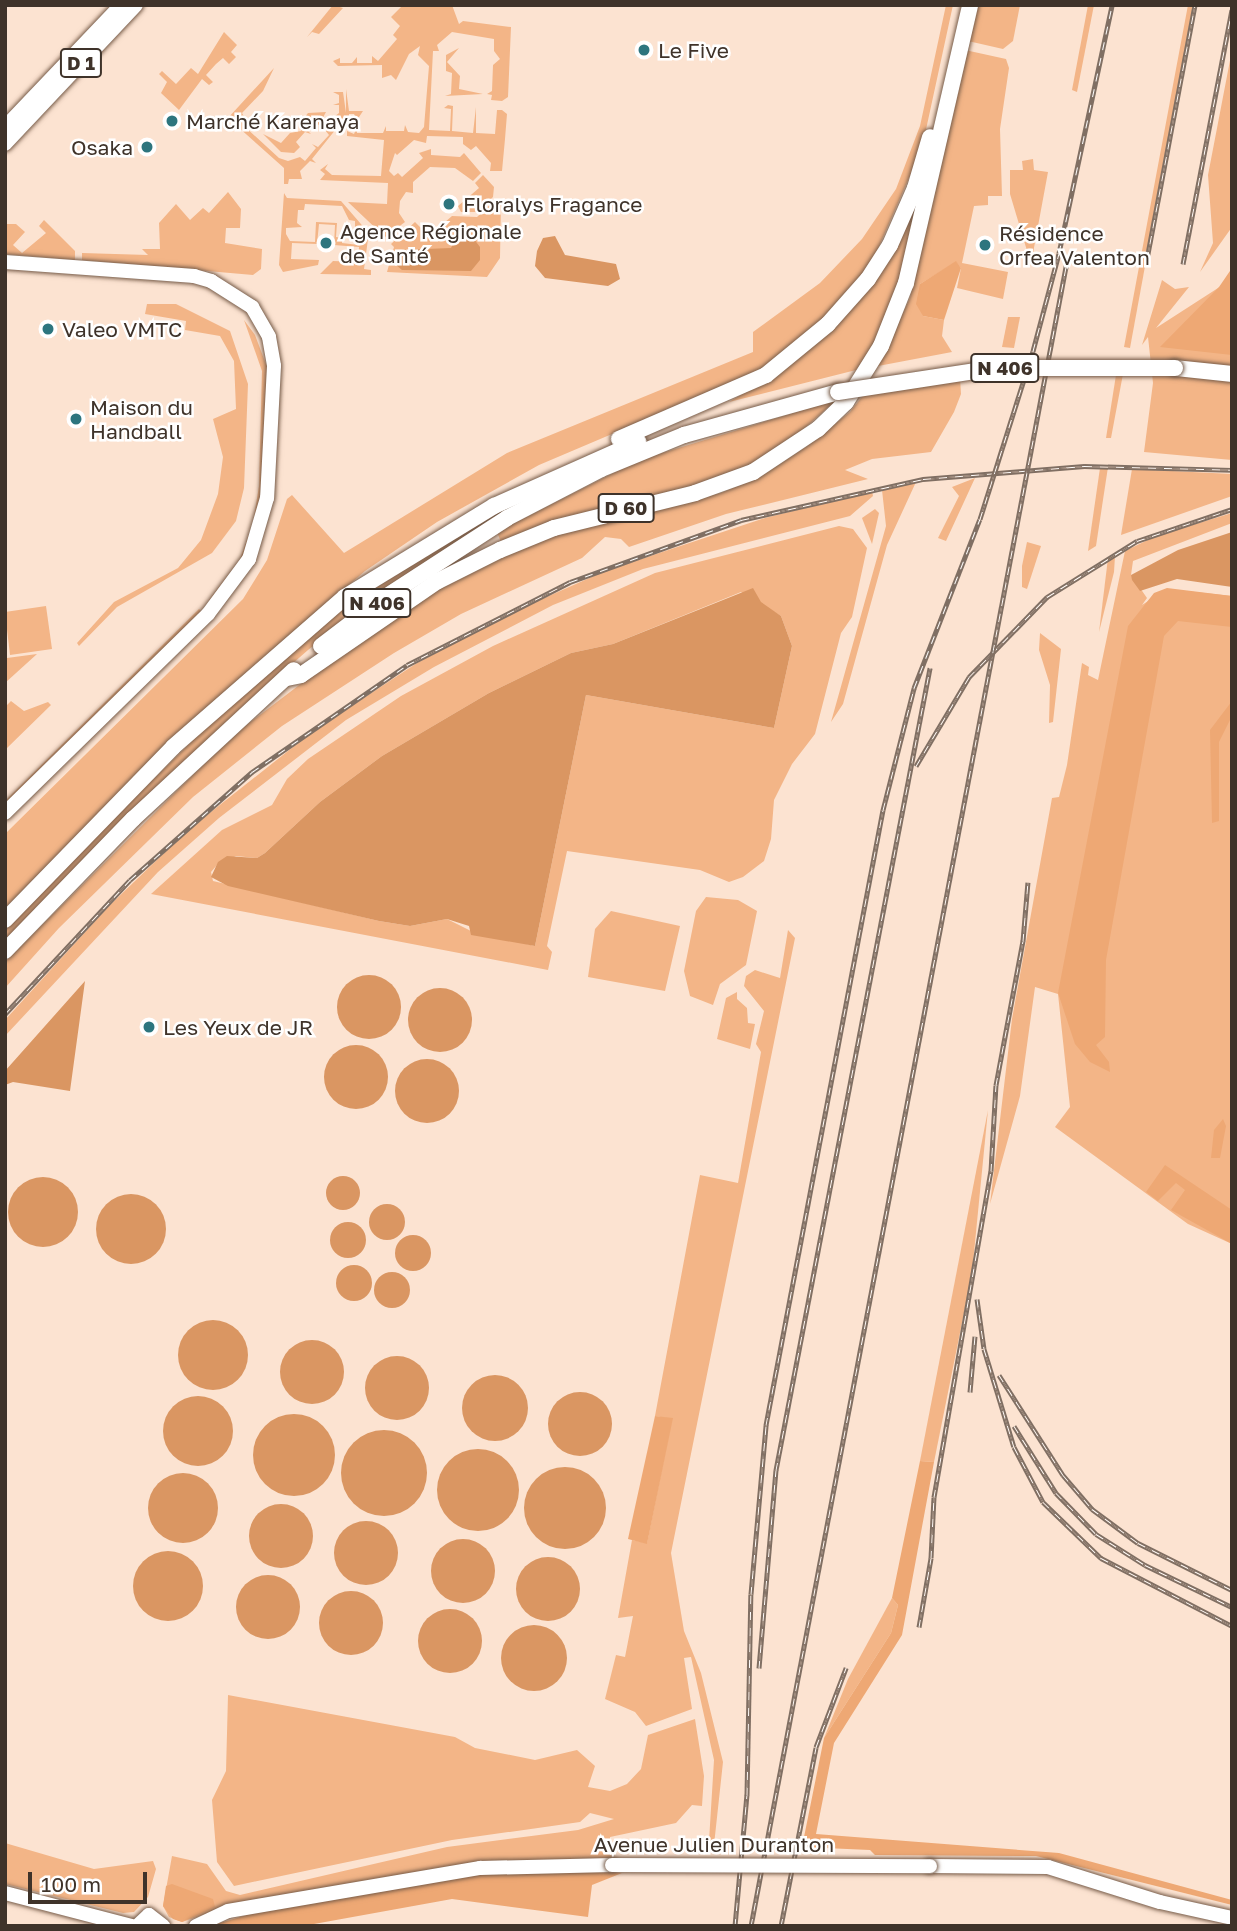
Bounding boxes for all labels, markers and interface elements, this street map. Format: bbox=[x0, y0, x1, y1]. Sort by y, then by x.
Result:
place label: Le Five bbox=[658, 37, 729, 63]
marker: Le Five bbox=[636, 42, 652, 58]
road number: D 1 bbox=[58, 48, 104, 78]
place label: Marché Karenaya bbox=[186, 108, 359, 134]
marker: Marché Karenaya bbox=[164, 113, 180, 129]
place label: Osaka bbox=[71, 134, 133, 160]
marker: Osaka bbox=[139, 139, 155, 155]
place label: Floralys Fragance bbox=[463, 191, 643, 217]
marker: Floralys Fragance bbox=[441, 196, 457, 212]
place label: Agence Régionale de Santé bbox=[340, 218, 522, 268]
place label: Résidence Orfea Valenton bbox=[999, 220, 1150, 270]
marker: Agence Régionale de Santé bbox=[318, 235, 334, 251]
marker: Résidence Orfea Valenton bbox=[977, 237, 993, 253]
place label: Valeo VMTC bbox=[62, 316, 182, 342]
marker: Valeo VMTC bbox=[40, 321, 56, 337]
road number: N 406 bbox=[970, 352, 1040, 384]
place label: Maison du Handball bbox=[90, 394, 193, 444]
marker: Maison du Handball bbox=[68, 411, 84, 427]
road number: D 60 bbox=[596, 492, 656, 524]
road number: N 406 bbox=[342, 588, 412, 618]
place label: Les Yeux de JR bbox=[163, 1014, 313, 1040]
marker: Les Yeux de JR bbox=[141, 1019, 157, 1035]
street label: Avenue Julien Duranton bbox=[594, 1831, 834, 1857]
scale bar bbox=[32, 1857, 150, 1901]
text: 100 m bbox=[41, 1871, 101, 1897]

